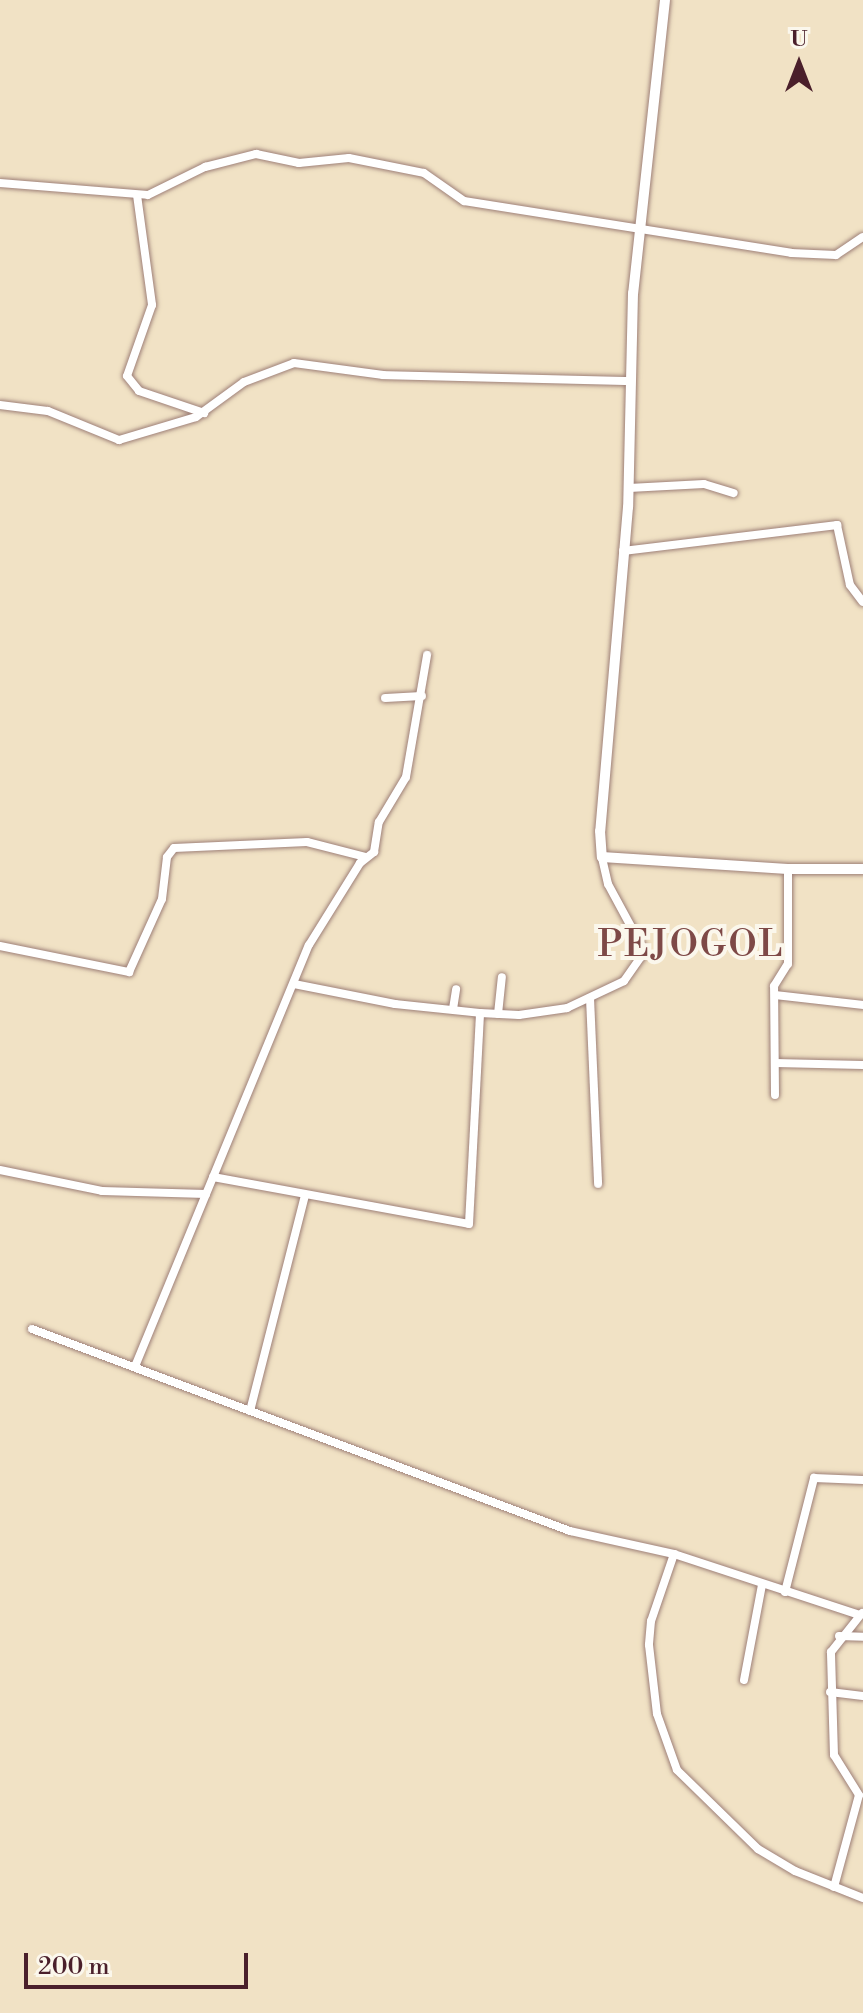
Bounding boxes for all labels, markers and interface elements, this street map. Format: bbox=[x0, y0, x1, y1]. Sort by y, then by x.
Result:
north arrow bbox=[759, 24, 839, 104]
text: U bbox=[790, 26, 808, 53]
district label: PEJOGOL bbox=[598, 924, 784, 968]
scale bar bbox=[28, 1937, 252, 1987]
text: 200 m bbox=[38, 1952, 109, 1982]

